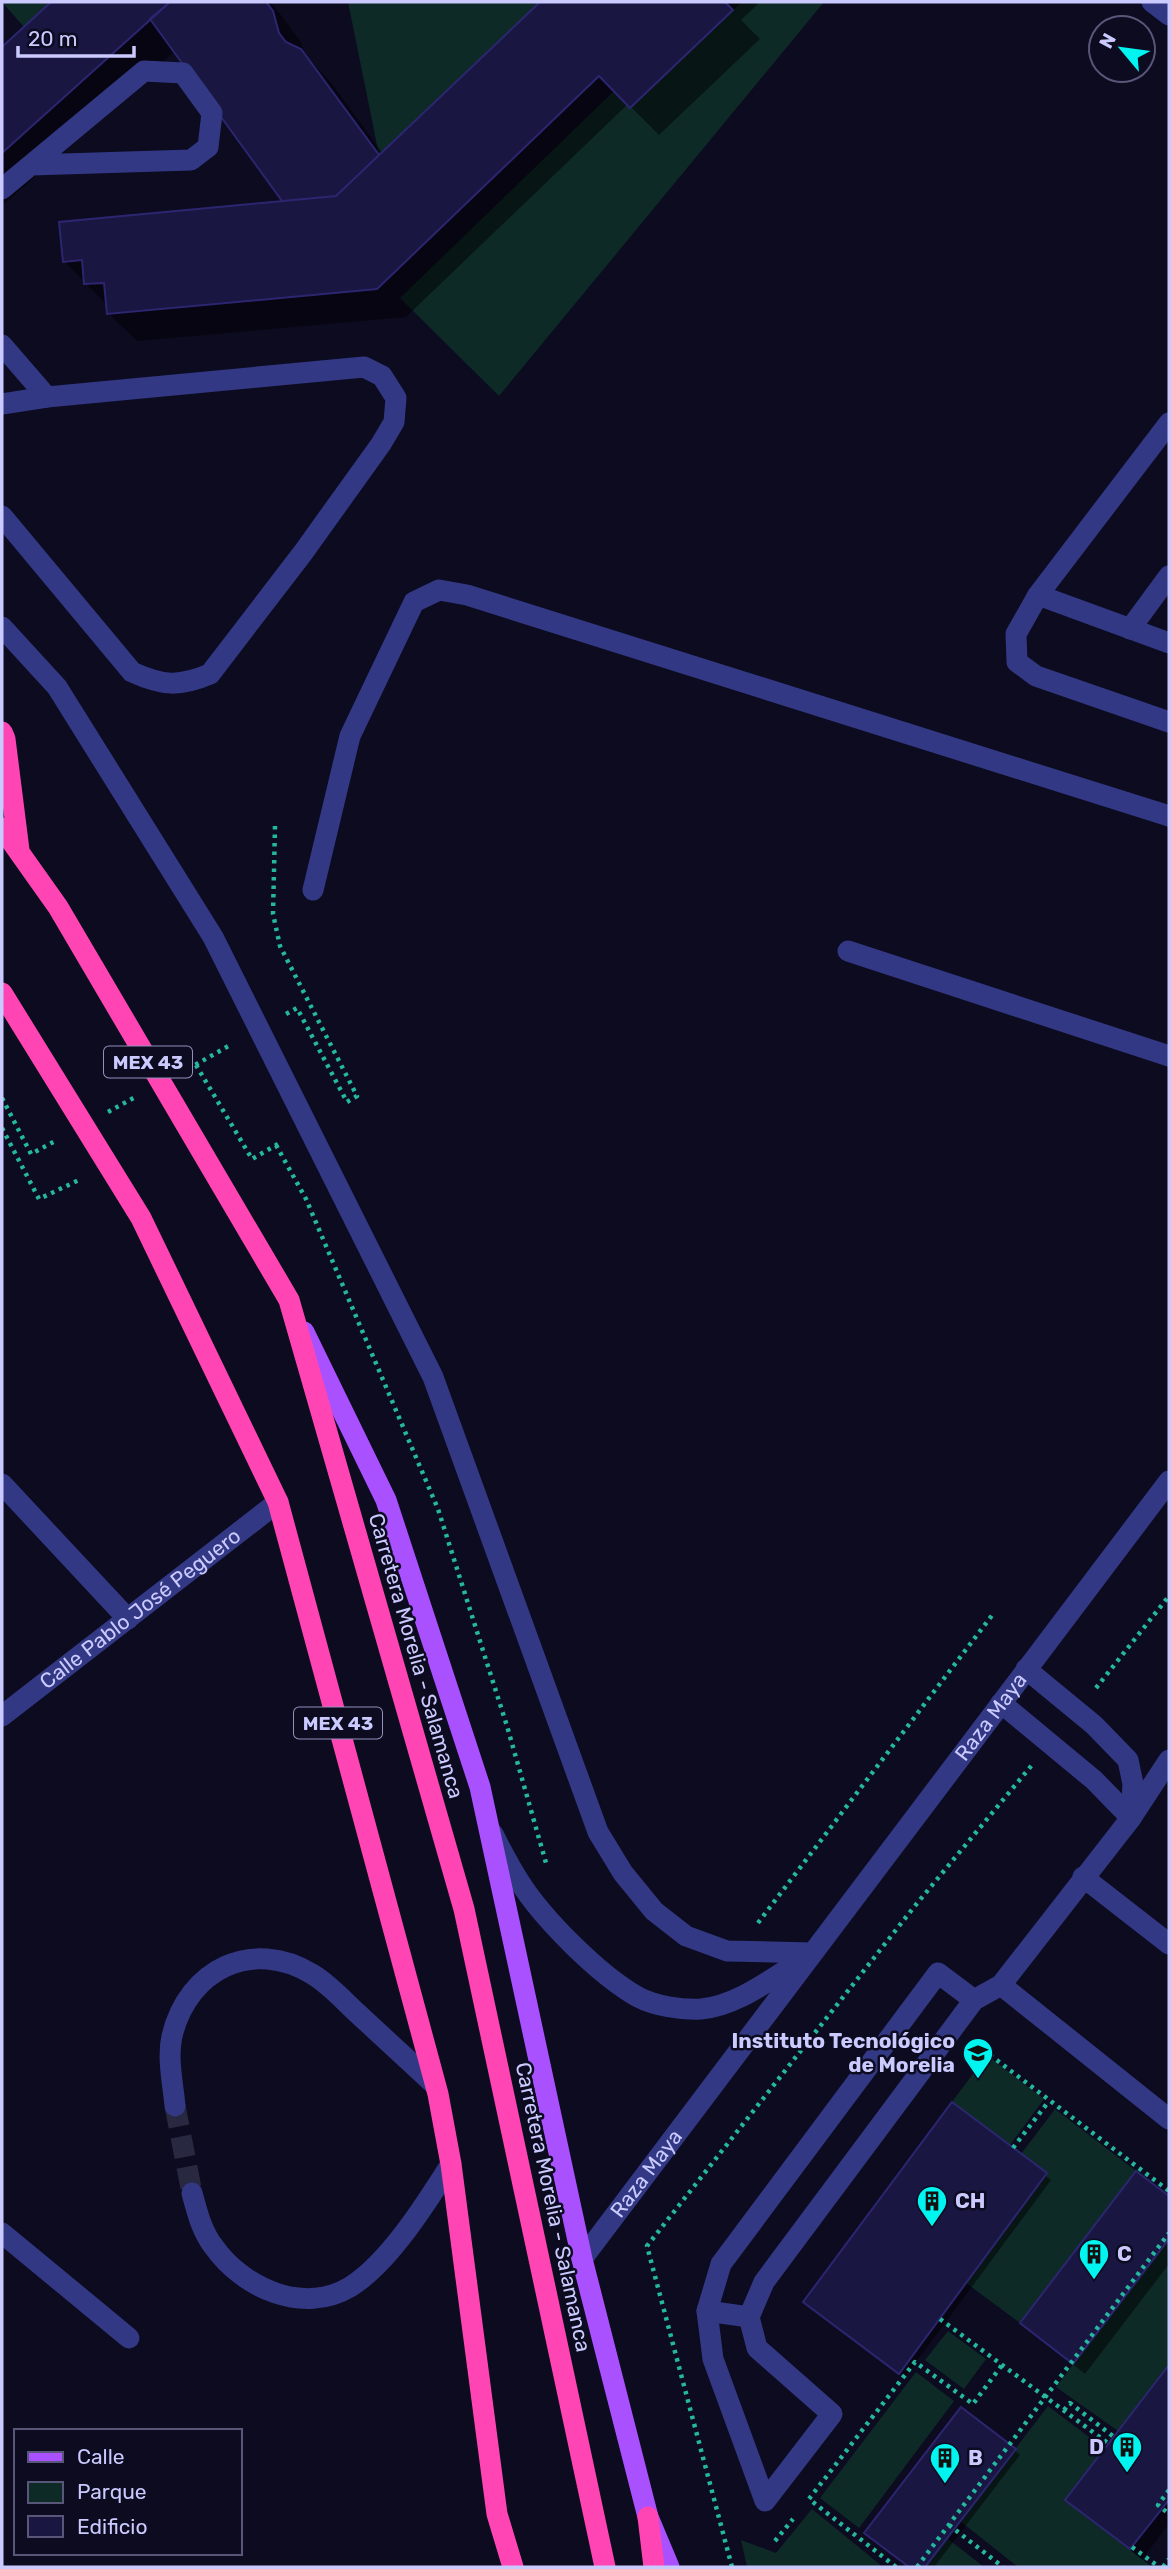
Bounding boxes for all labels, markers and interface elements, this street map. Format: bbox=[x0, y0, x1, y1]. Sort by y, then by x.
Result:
scale bar bbox=[18, 14, 133, 58]
north arrow bbox=[1087, 14, 1157, 84]
text: 20 m bbox=[28, 26, 77, 51]
text: N bbox=[1094, 29, 1121, 53]
road number: MEX 43 bbox=[104, 1046, 192, 1078]
street label: Carretera Morelia - Salamanca bbox=[364, 1510, 469, 1801]
street label: Calle Pablo José Peguero bbox=[35, 1523, 245, 1694]
street label: Raza Maya bbox=[949, 1668, 1032, 1766]
road number: MEX 43 bbox=[294, 1708, 382, 1738]
place label: Instituto Tecnológico de Morelia bbox=[731, 2028, 955, 2077]
school or university icon: Instituto Tecnológico de Morelia bbox=[961, 2036, 995, 2080]
street label: Carretera Morelia - Salamanca bbox=[511, 2060, 596, 2354]
street label: Raza Maya bbox=[605, 2124, 687, 2222]
building icon: CH bbox=[915, 2184, 949, 2228]
place label: CH bbox=[955, 2188, 985, 2213]
building icon: C bbox=[1077, 2237, 1111, 2281]
place label: C bbox=[1117, 2241, 1132, 2266]
legend bbox=[14, 2429, 242, 2555]
building icon: D bbox=[1110, 2430, 1144, 2474]
place label: D bbox=[1089, 2434, 1104, 2459]
building icon: B bbox=[928, 2441, 962, 2485]
text: Calle bbox=[77, 2444, 125, 2469]
place label: B bbox=[968, 2445, 983, 2470]
text: Parque bbox=[77, 2479, 147, 2504]
text: Edificio bbox=[77, 2514, 147, 2539]

